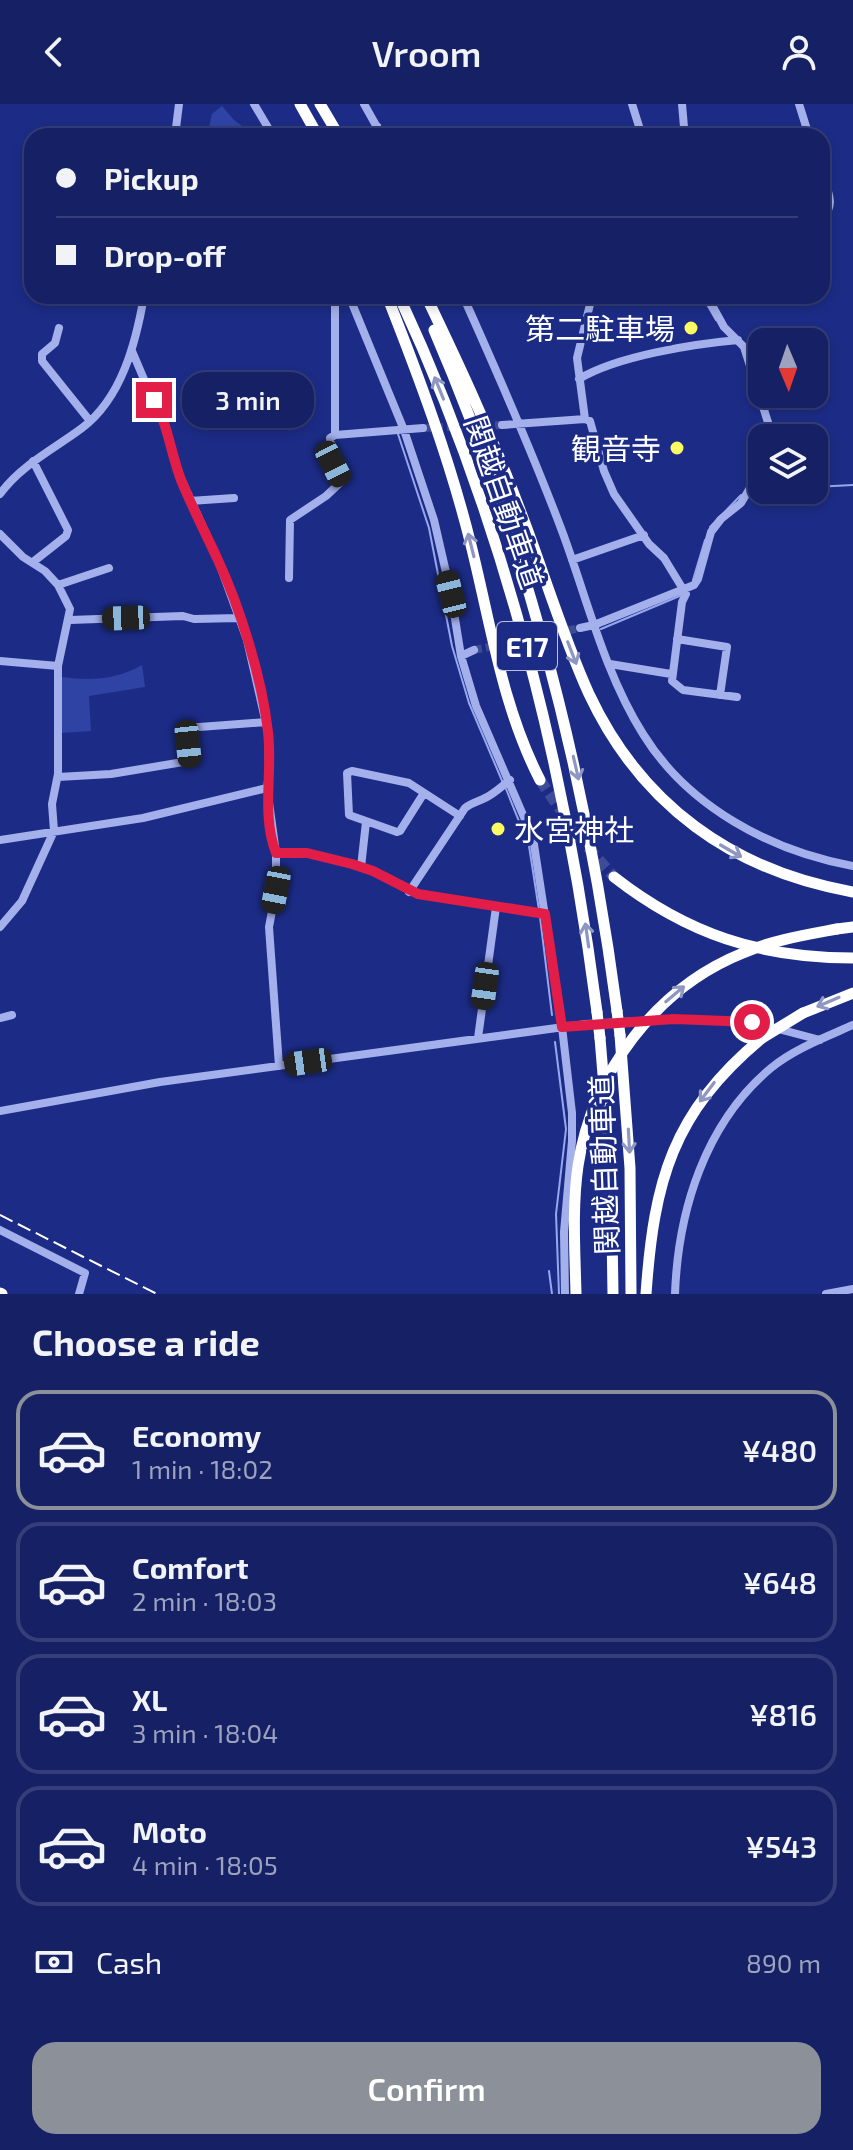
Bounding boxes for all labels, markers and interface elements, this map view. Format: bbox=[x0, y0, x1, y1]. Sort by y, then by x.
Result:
icon: back bbox=[32, 30, 76, 74]
icon: person bbox=[777, 30, 821, 74]
text: Vroom bbox=[372, 31, 481, 74]
text: Pickup bbox=[104, 160, 199, 196]
text: Drop-off bbox=[104, 237, 226, 273]
place label: 第二駐車場 bbox=[525, 310, 675, 346]
marker: 第二駐車場 bbox=[682, 319, 700, 337]
north arrow bbox=[748, 328, 828, 408]
map controls bbox=[748, 328, 828, 504]
callout: 3 min bbox=[182, 372, 314, 428]
one-way arrow bbox=[430, 376, 445, 401]
route end bbox=[136, 382, 172, 418]
text: 3 min bbox=[215, 384, 281, 415]
street label: 関越自動車道 bbox=[459, 411, 551, 593]
button: layers bbox=[748, 424, 828, 504]
place label: 観音寺 bbox=[571, 430, 661, 466]
car bbox=[311, 437, 355, 491]
marker: 観音寺 bbox=[668, 439, 686, 457]
one-way arrow bbox=[462, 532, 477, 558]
car bbox=[434, 568, 468, 620]
car bbox=[102, 605, 150, 631]
road number: E17 bbox=[497, 622, 557, 670]
one-way arrow bbox=[566, 640, 580, 665]
car bbox=[174, 719, 202, 769]
one-way arrow bbox=[569, 755, 584, 780]
place label: 水宮神社 bbox=[514, 811, 634, 847]
marker: 水宮神社 bbox=[489, 820, 507, 838]
one-way arrow bbox=[719, 844, 743, 859]
car bbox=[260, 864, 292, 916]
one-way arrow bbox=[579, 923, 594, 948]
car bbox=[470, 961, 500, 1011]
one-way arrow bbox=[664, 985, 685, 1003]
one-way arrow bbox=[816, 996, 840, 1011]
route start bbox=[734, 1004, 770, 1040]
car bbox=[283, 1047, 333, 1077]
street label: 関越自動車道 bbox=[582, 1074, 624, 1256]
one-way arrow bbox=[698, 1081, 715, 1102]
one-way arrow bbox=[622, 1127, 637, 1154]
text: Choose a ride bbox=[32, 1320, 260, 1363]
icon: car bbox=[36, 1414, 108, 1486]
text: Economy bbox=[132, 1417, 261, 1453]
text: ¥480 bbox=[742, 1432, 817, 1468]
text: 1 min · 18:02 bbox=[132, 1453, 273, 1484]
icon: car bbox=[36, 1546, 108, 1618]
text: Comfort bbox=[132, 1549, 249, 1585]
text: ¥648 bbox=[743, 1564, 817, 1600]
text: 2 min · 18:03 bbox=[132, 1585, 277, 1616]
icon: car bbox=[36, 1678, 108, 1750]
text: XL bbox=[132, 1681, 167, 1717]
text: ¥816 bbox=[749, 1696, 817, 1732]
text: 3 min · 18:04 bbox=[132, 1717, 278, 1748]
icon: car bbox=[36, 1810, 108, 1882]
text: Moto bbox=[132, 1813, 207, 1849]
text: ¥543 bbox=[746, 1828, 817, 1864]
text: 4 min · 18:05 bbox=[132, 1849, 278, 1880]
icon: cash bbox=[32, 1940, 76, 1984]
text: Cash bbox=[96, 1944, 162, 1980]
text: 890 m bbox=[746, 1947, 821, 1978]
button: Confirm bbox=[32, 2042, 821, 2134]

